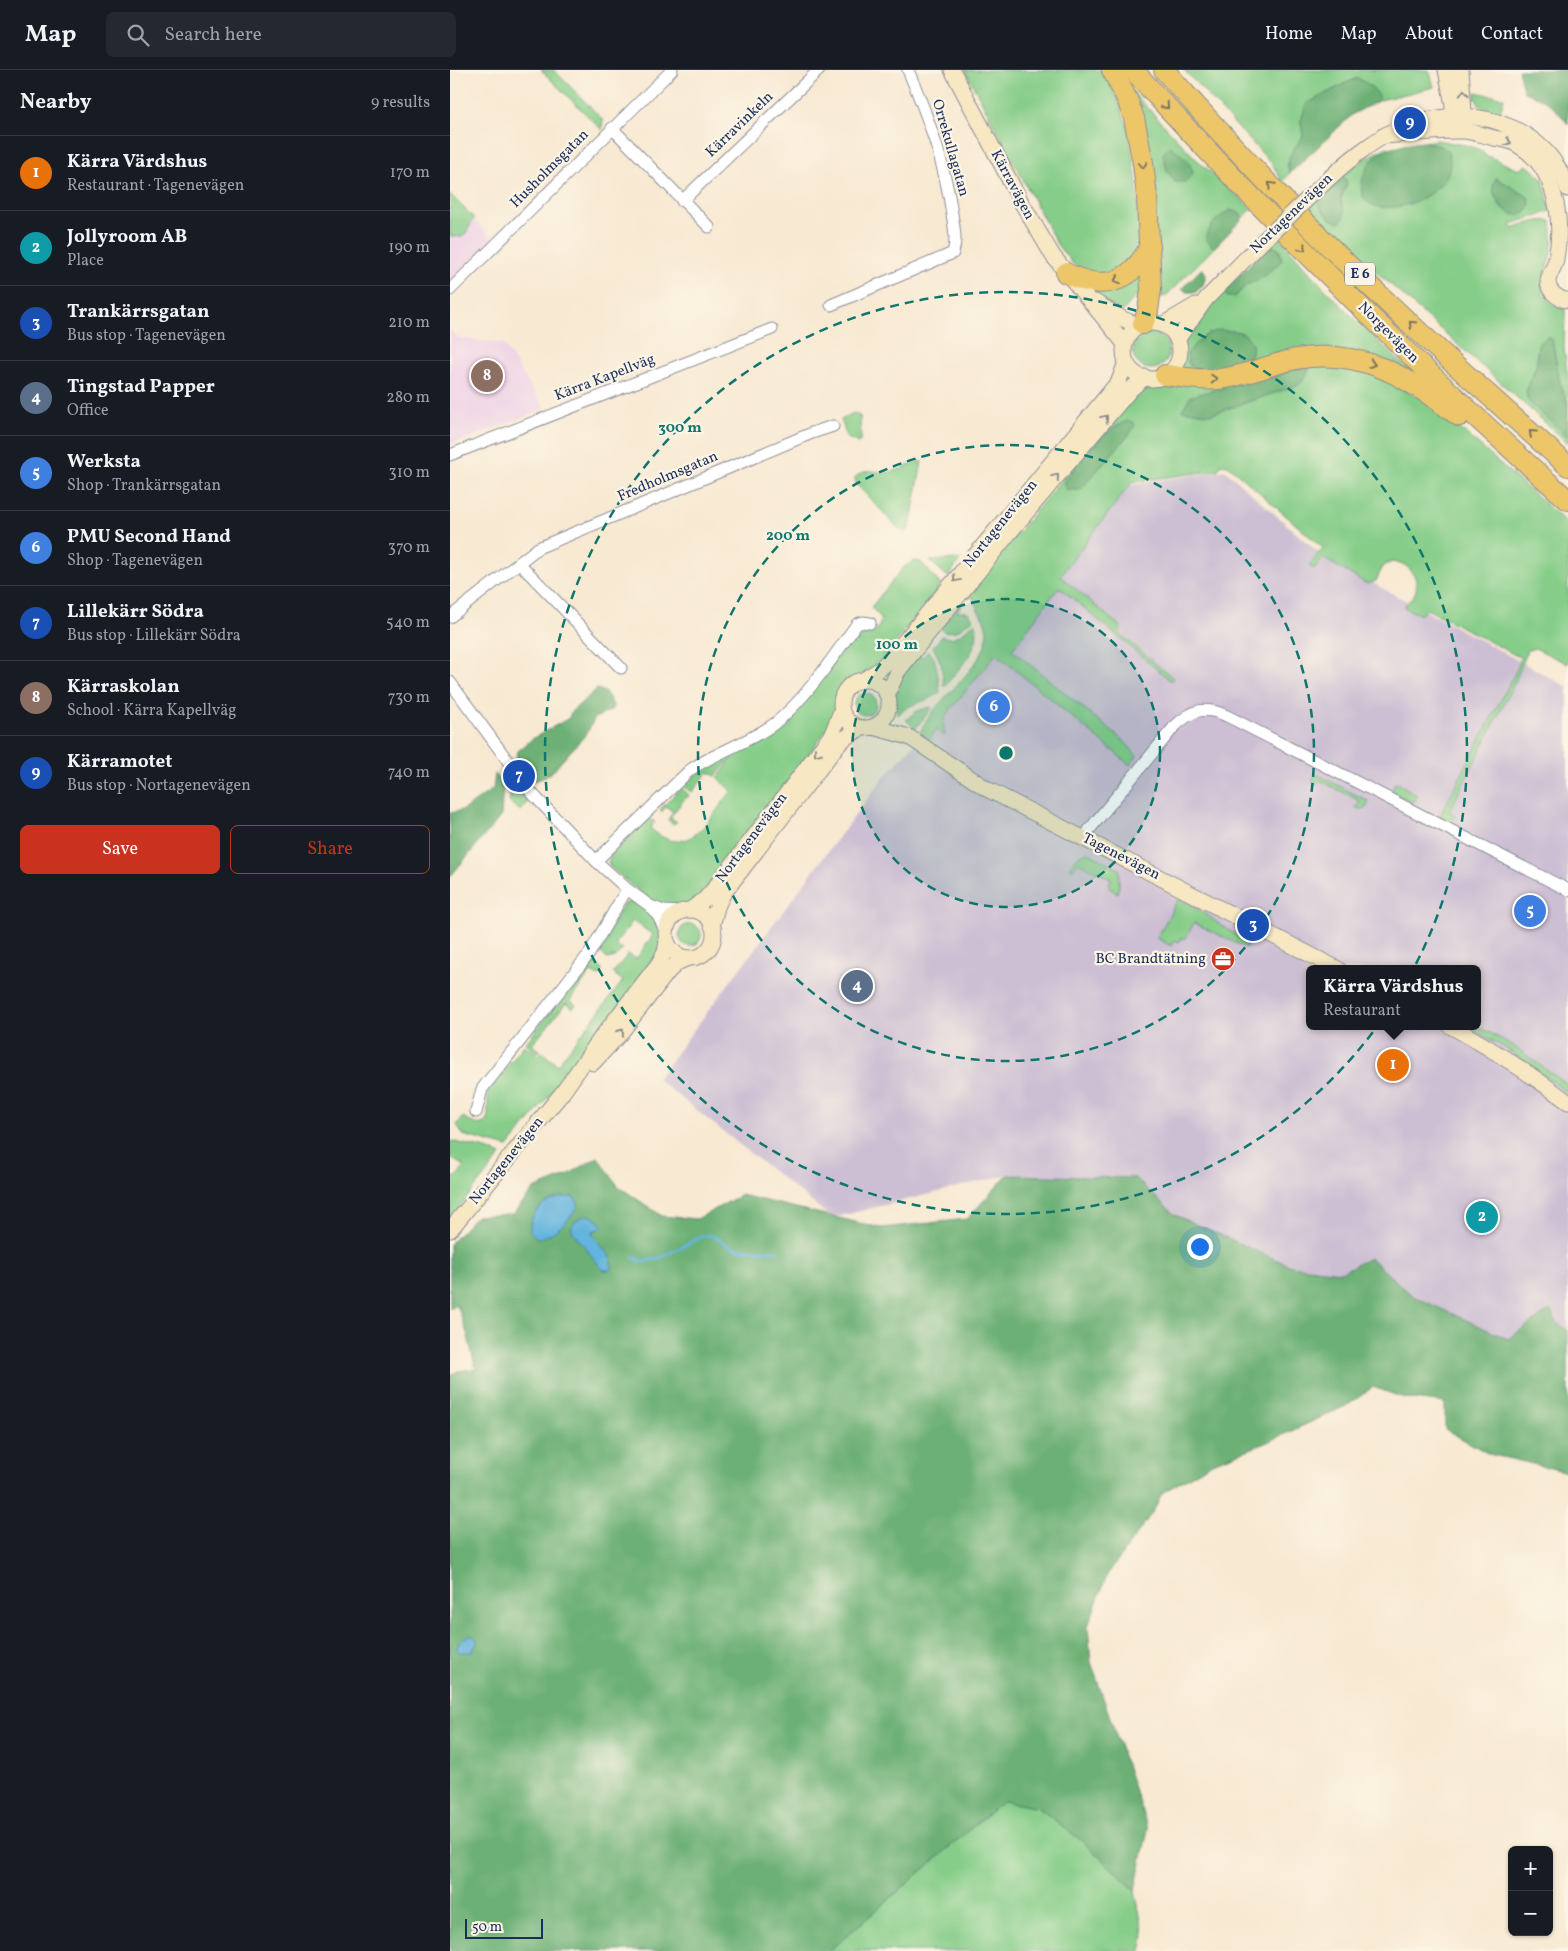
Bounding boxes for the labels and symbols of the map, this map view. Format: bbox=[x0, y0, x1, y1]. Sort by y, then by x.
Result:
street label: Kärravinkeln bbox=[701, 87, 779, 163]
one-way arrow bbox=[1458, 89, 1469, 97]
street label: Orrekullagatan bbox=[926, 97, 974, 199]
one-way arrow bbox=[1160, 101, 1169, 110]
pin: 9 bbox=[1394, 104, 1426, 142]
street label: Husholmsgatan bbox=[506, 125, 594, 213]
one-way arrow bbox=[1504, 136, 1512, 146]
street label: Kärravägen bbox=[985, 146, 1039, 224]
one-way arrow bbox=[1137, 162, 1148, 170]
street label: Nortagenevägen bbox=[1246, 169, 1338, 259]
one-way arrow bbox=[1268, 182, 1277, 191]
one-way arrow bbox=[1297, 242, 1306, 251]
road number: E 6 bbox=[1345, 262, 1375, 285]
one-way arrow bbox=[1113, 274, 1122, 284]
street label: Norgevägen bbox=[1353, 298, 1423, 368]
one-way arrow bbox=[1408, 321, 1417, 330]
street label: Kärra Kapellväg bbox=[552, 349, 659, 407]
pin: 8 bbox=[471, 357, 503, 395]
one-way arrow bbox=[1368, 359, 1376, 369]
one-way arrow bbox=[1210, 374, 1218, 385]
one-way arrow bbox=[1100, 415, 1109, 424]
text: 300 m bbox=[658, 418, 702, 439]
one-way arrow bbox=[1528, 430, 1537, 439]
street label: Fredholmsgatan bbox=[614, 446, 722, 508]
one-way arrow bbox=[1050, 474, 1058, 483]
street label: Nortagenevägen bbox=[959, 475, 1043, 573]
text: 200 m bbox=[766, 526, 810, 547]
one-way arrow bbox=[952, 573, 961, 582]
text: 100 m bbox=[876, 635, 919, 656]
pin: 6 bbox=[978, 688, 1010, 726]
centre of rings bbox=[997, 744, 1015, 762]
one-way arrow bbox=[815, 747, 823, 756]
pin: 7 bbox=[503, 757, 535, 795]
street label: Nortagenevägen bbox=[711, 789, 793, 887]
street label: Tagenevägen bbox=[1078, 828, 1164, 886]
pin: 5 bbox=[1514, 892, 1546, 930]
pin: 3 bbox=[1237, 906, 1269, 944]
office icon: BC Brandtätning bbox=[1210, 946, 1236, 972]
place label: BC Brandtätning bbox=[1095, 949, 1206, 970]
pin: 4 bbox=[841, 967, 873, 1005]
one-way arrow bbox=[616, 1028, 625, 1037]
pin: 1 bbox=[1377, 1046, 1409, 1084]
street label: Nortagenevägen bbox=[465, 1112, 549, 1210]
pin: 2 bbox=[1466, 1198, 1498, 1236]
your location bbox=[1187, 1234, 1213, 1260]
scale bar bbox=[465, 1916, 542, 1939]

